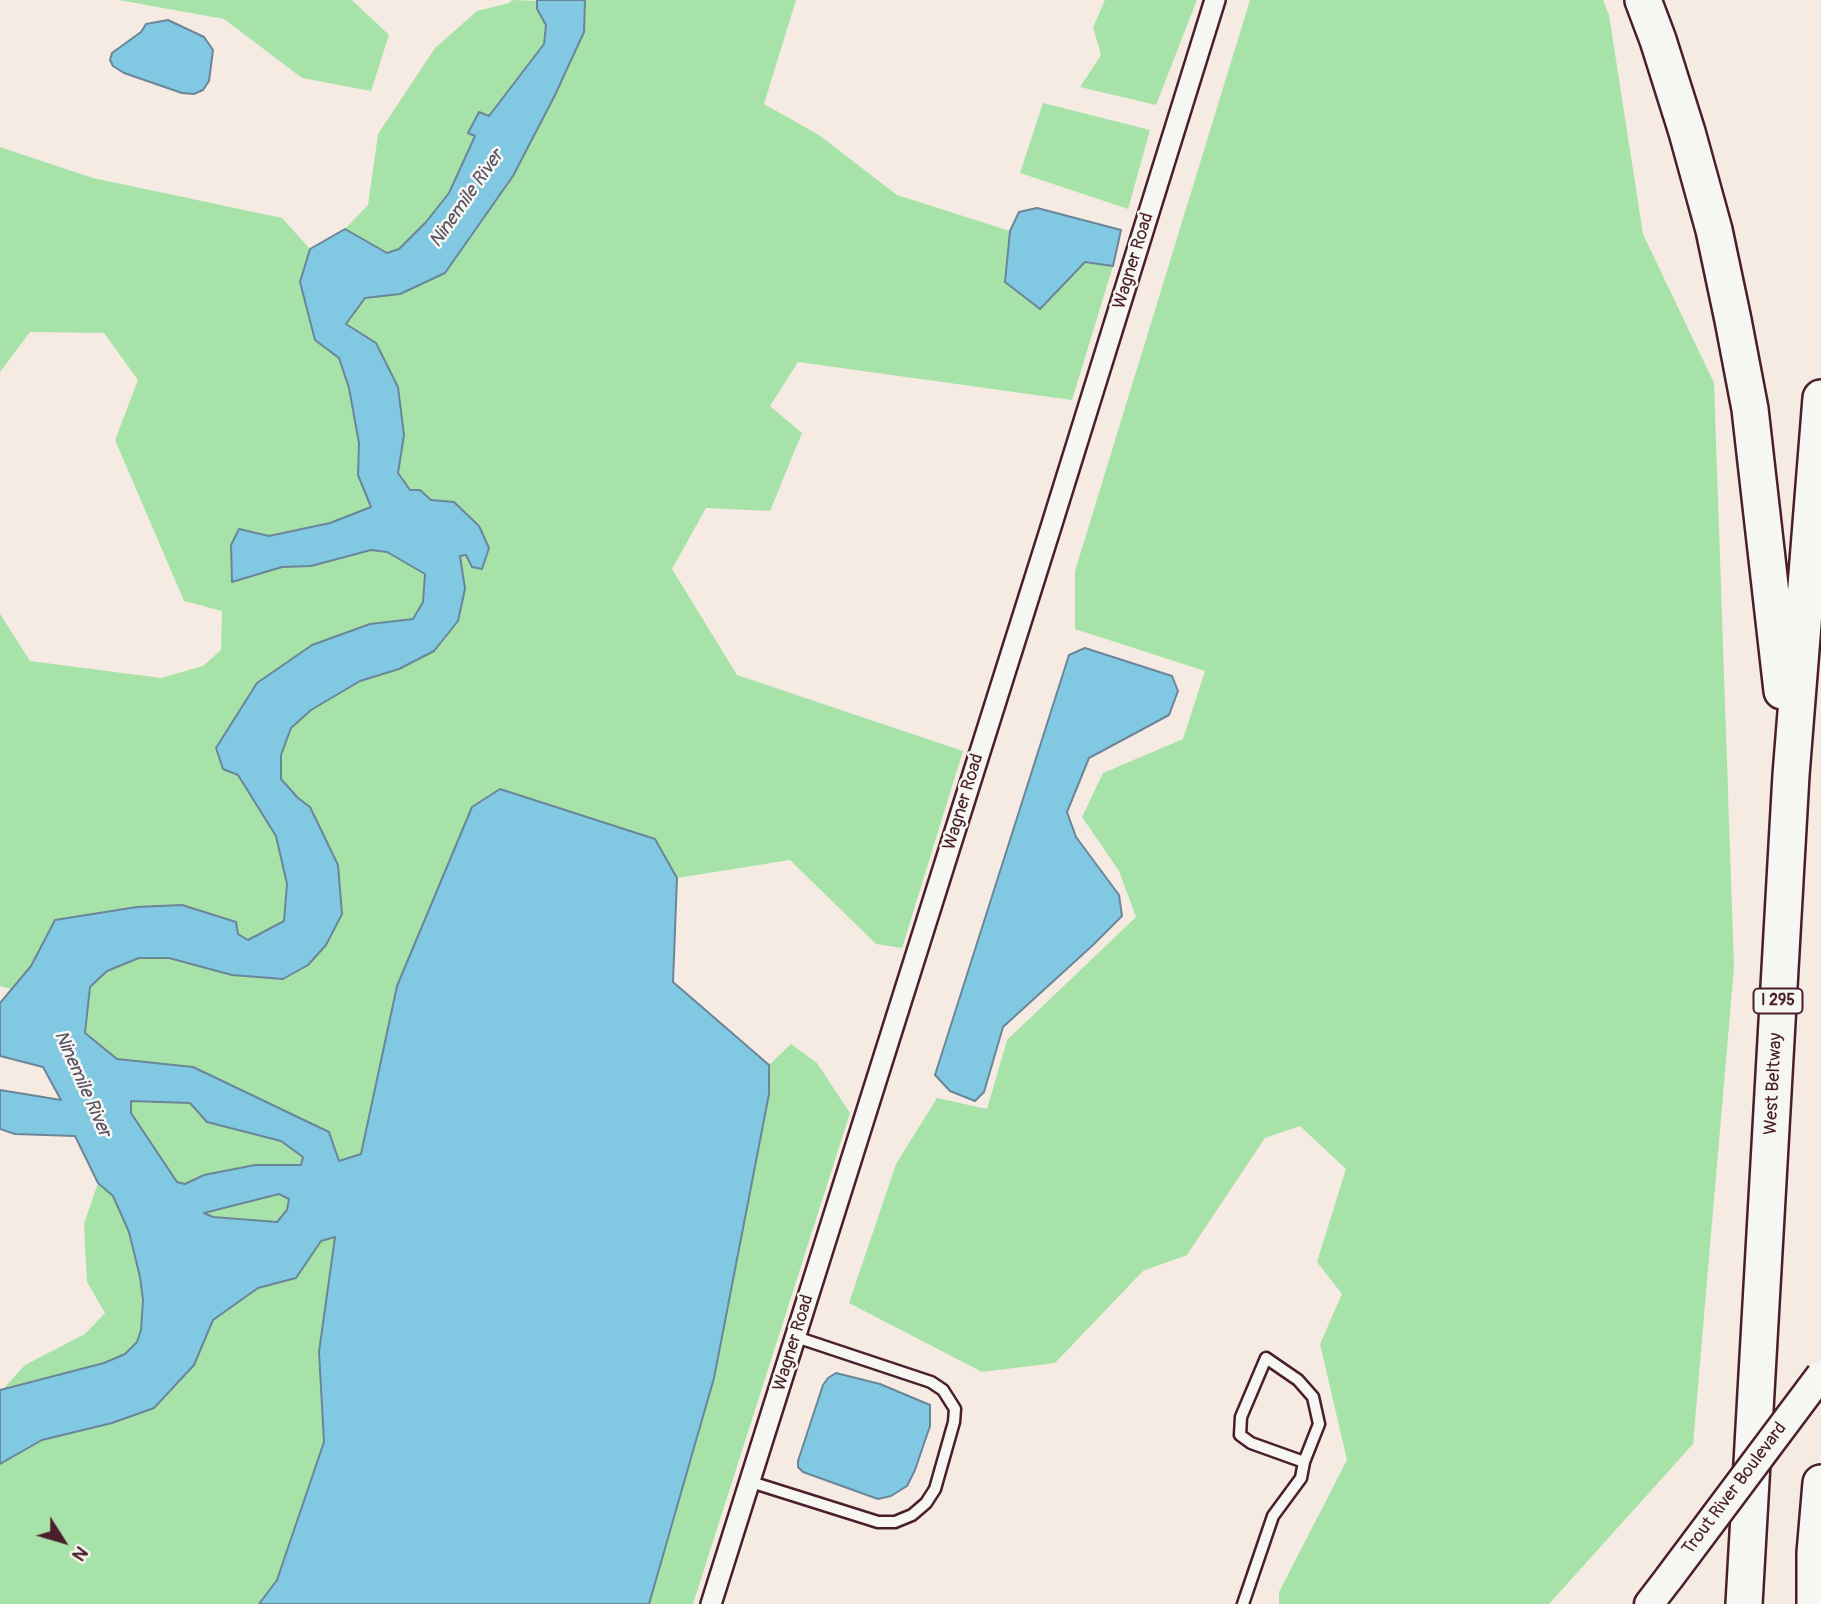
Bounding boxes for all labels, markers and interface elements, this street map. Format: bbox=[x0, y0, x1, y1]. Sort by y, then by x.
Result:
water label: Ninemile River bbox=[425, 146, 509, 252]
street label: Wagner Road bbox=[1109, 210, 1159, 312]
street label: Wagner Road bbox=[939, 751, 989, 853]
road number: I 295 bbox=[1754, 988, 1802, 1014]
water label: Ninemile River bbox=[48, 1027, 116, 1141]
street label: West Beltway bbox=[1761, 1032, 1787, 1136]
street label: Wagner Road bbox=[769, 1292, 819, 1394]
street label: Trout River Boulevard bbox=[1678, 1418, 1792, 1560]
north arrow bbox=[28, 1506, 98, 1576]
text: N bbox=[66, 1541, 93, 1566]

